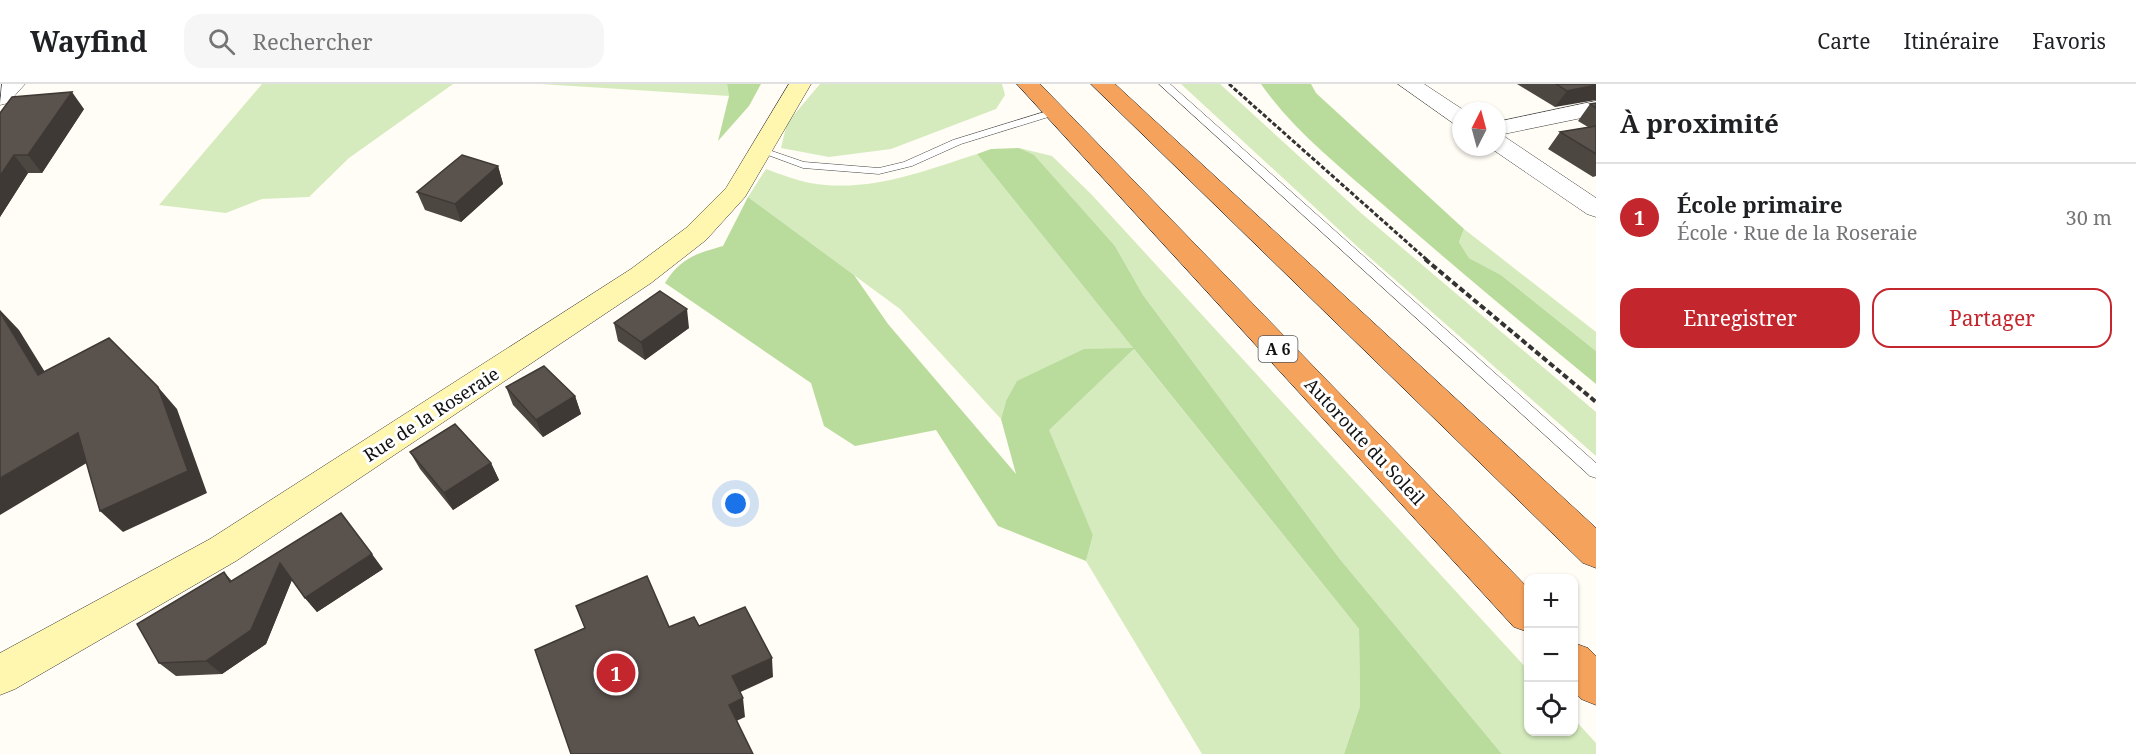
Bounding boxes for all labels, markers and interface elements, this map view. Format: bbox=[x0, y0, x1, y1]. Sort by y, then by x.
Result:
search box bbox=[184, 14, 604, 68]
text: Wayfind bbox=[30, 22, 148, 60]
icon: search bbox=[205, 25, 238, 58]
text: Rechercher bbox=[253, 26, 373, 56]
text: Carte bbox=[1817, 27, 1871, 55]
text: Itinéraire bbox=[1904, 27, 1999, 55]
text: Favoris bbox=[2032, 27, 2106, 55]
north arrow bbox=[1452, 102, 1506, 156]
text: À proximité bbox=[1620, 105, 1779, 141]
text: École primaire bbox=[1677, 189, 1843, 219]
text: 1 bbox=[1634, 204, 1645, 231]
text: 30 m bbox=[2066, 204, 2112, 231]
text: École · Rue de la Roseraie bbox=[1677, 219, 1917, 246]
button: Enregistrer bbox=[1620, 288, 1860, 348]
button: Partager bbox=[1872, 288, 2112, 348]
road number: A 6 bbox=[1258, 336, 1298, 362]
street label: Rue de la Roseraie bbox=[359, 361, 503, 467]
street label: Autoroute du Soleil bbox=[1300, 372, 1430, 510]
your location bbox=[721, 489, 750, 518]
map controls bbox=[1524, 574, 1578, 736]
button: + bbox=[1524, 574, 1578, 628]
button: − bbox=[1524, 628, 1578, 682]
pin: 1 bbox=[596, 650, 636, 696]
button: locate bbox=[1524, 682, 1578, 736]

